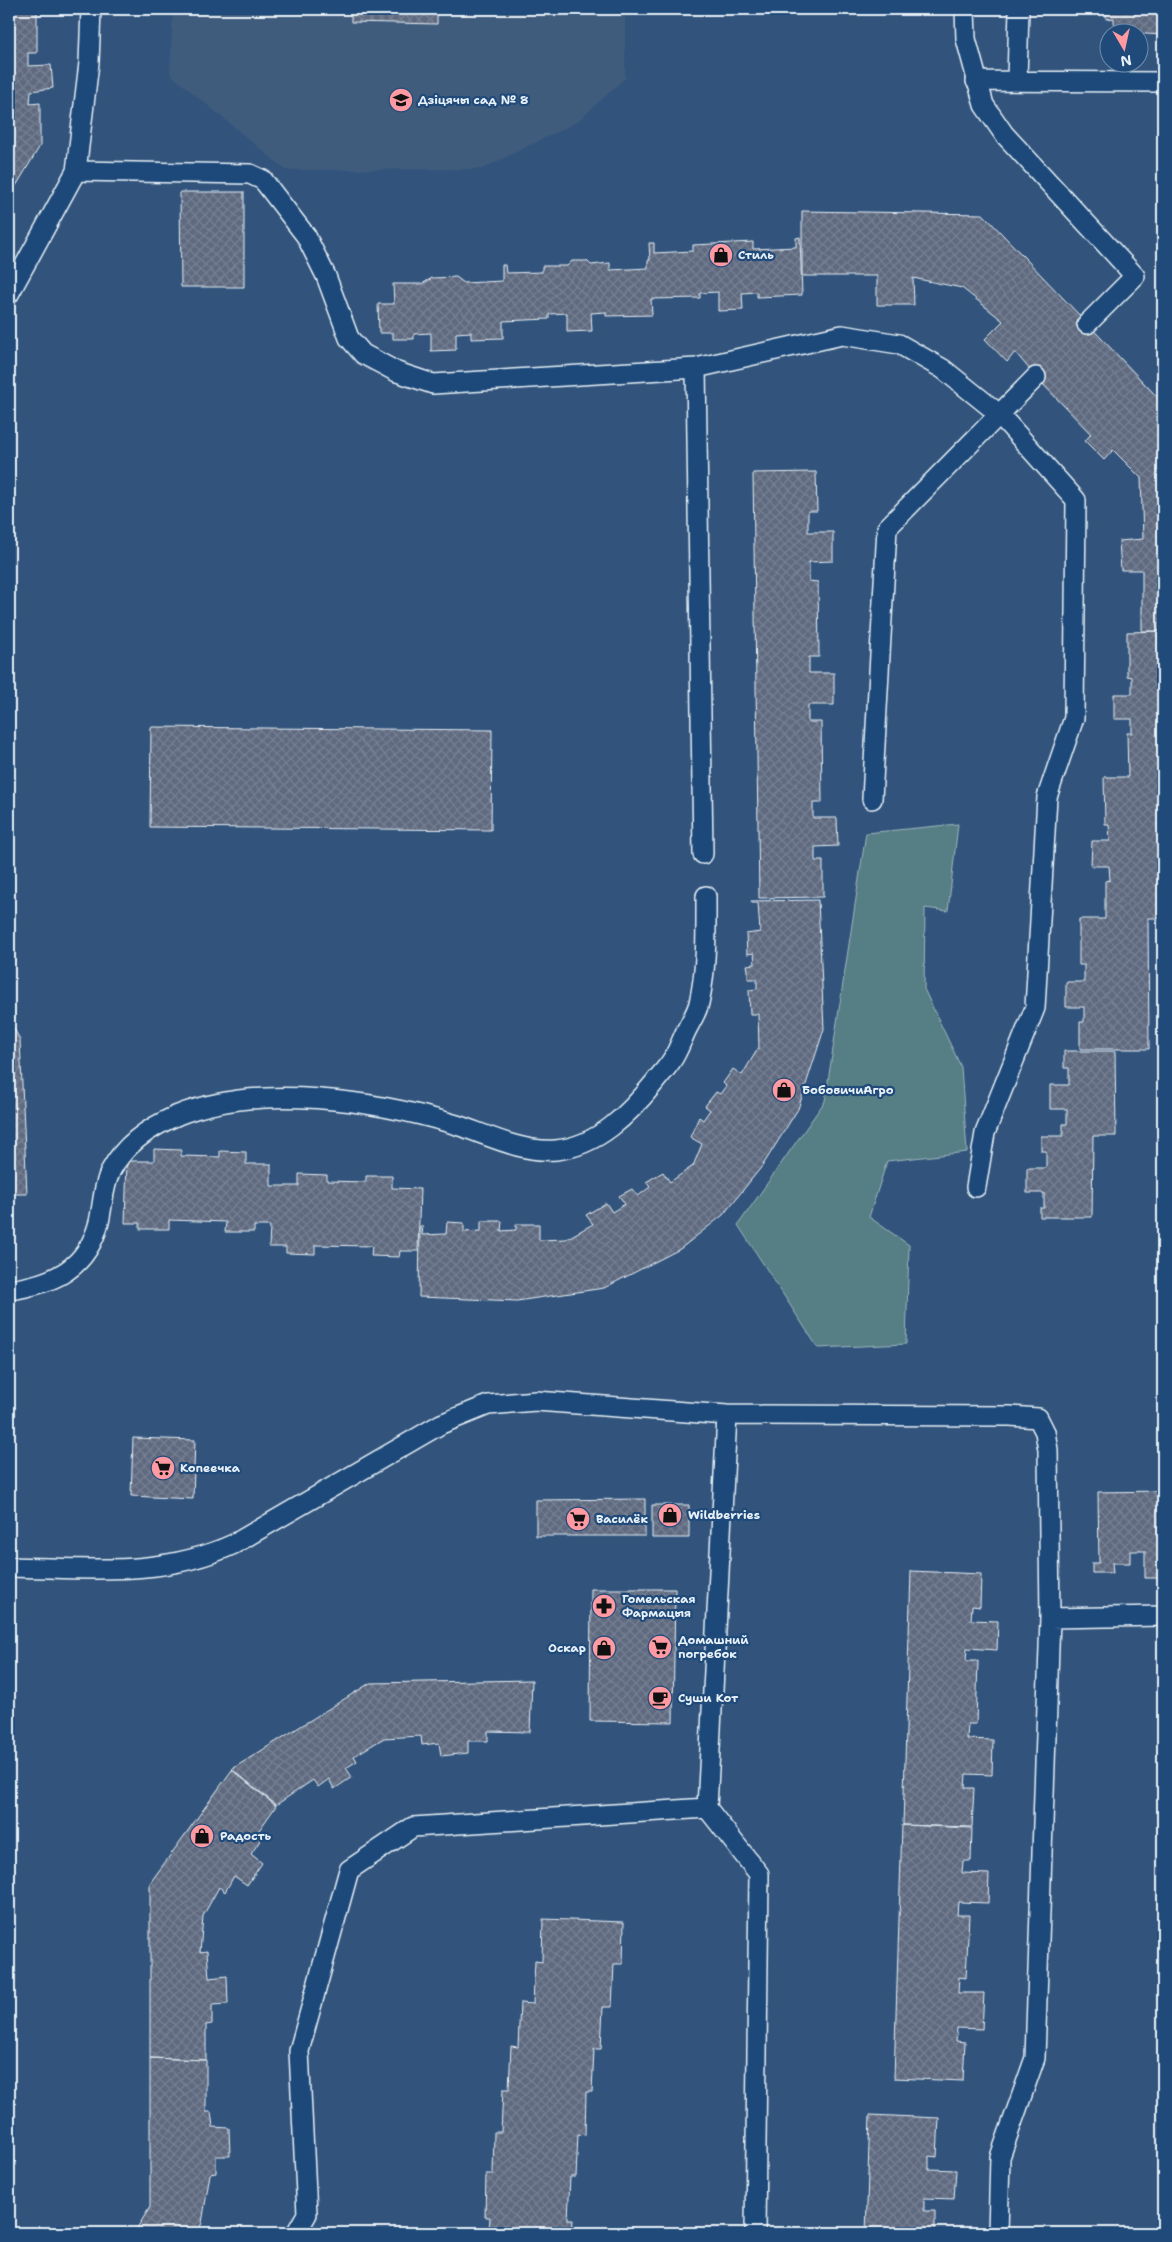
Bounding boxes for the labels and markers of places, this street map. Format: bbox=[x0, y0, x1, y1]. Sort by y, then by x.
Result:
school or university icon: Дзіцячы сад № 8 bbox=[388, 87, 414, 113]
place label: Дзіцячы сад № 8 bbox=[418, 92, 528, 108]
shop icon: Стиль bbox=[708, 242, 734, 268]
place label: Стиль bbox=[738, 247, 774, 263]
shop icon: БобовичиАгро bbox=[771, 1077, 797, 1103]
place label: БобовичиАгро bbox=[802, 1082, 894, 1098]
supermarket icon: Копеечка bbox=[150, 1455, 176, 1481]
place label: Копеечка bbox=[180, 1460, 241, 1476]
shop icon: Wildberries bbox=[657, 1502, 683, 1528]
supermarket icon: Василёк bbox=[565, 1506, 591, 1532]
place label: Wildberries bbox=[688, 1507, 760, 1523]
place label: Василёк bbox=[596, 1511, 648, 1527]
place label: Гомельская Фармацыя bbox=[622, 1591, 695, 1621]
pharmacy icon: Гомельская Фармацыя bbox=[591, 1593, 617, 1619]
place label: Домашний погребок bbox=[678, 1632, 749, 1662]
supermarket icon: Домашний погребок bbox=[647, 1634, 673, 1660]
shop icon: Оскар bbox=[591, 1635, 617, 1661]
place label: Оскар bbox=[548, 1640, 586, 1656]
cafe icon: Суши Кот bbox=[647, 1685, 673, 1711]
place label: Суши Кот bbox=[678, 1690, 739, 1706]
shop icon: Радость bbox=[189, 1823, 215, 1849]
place label: Радость bbox=[220, 1828, 272, 1844]

